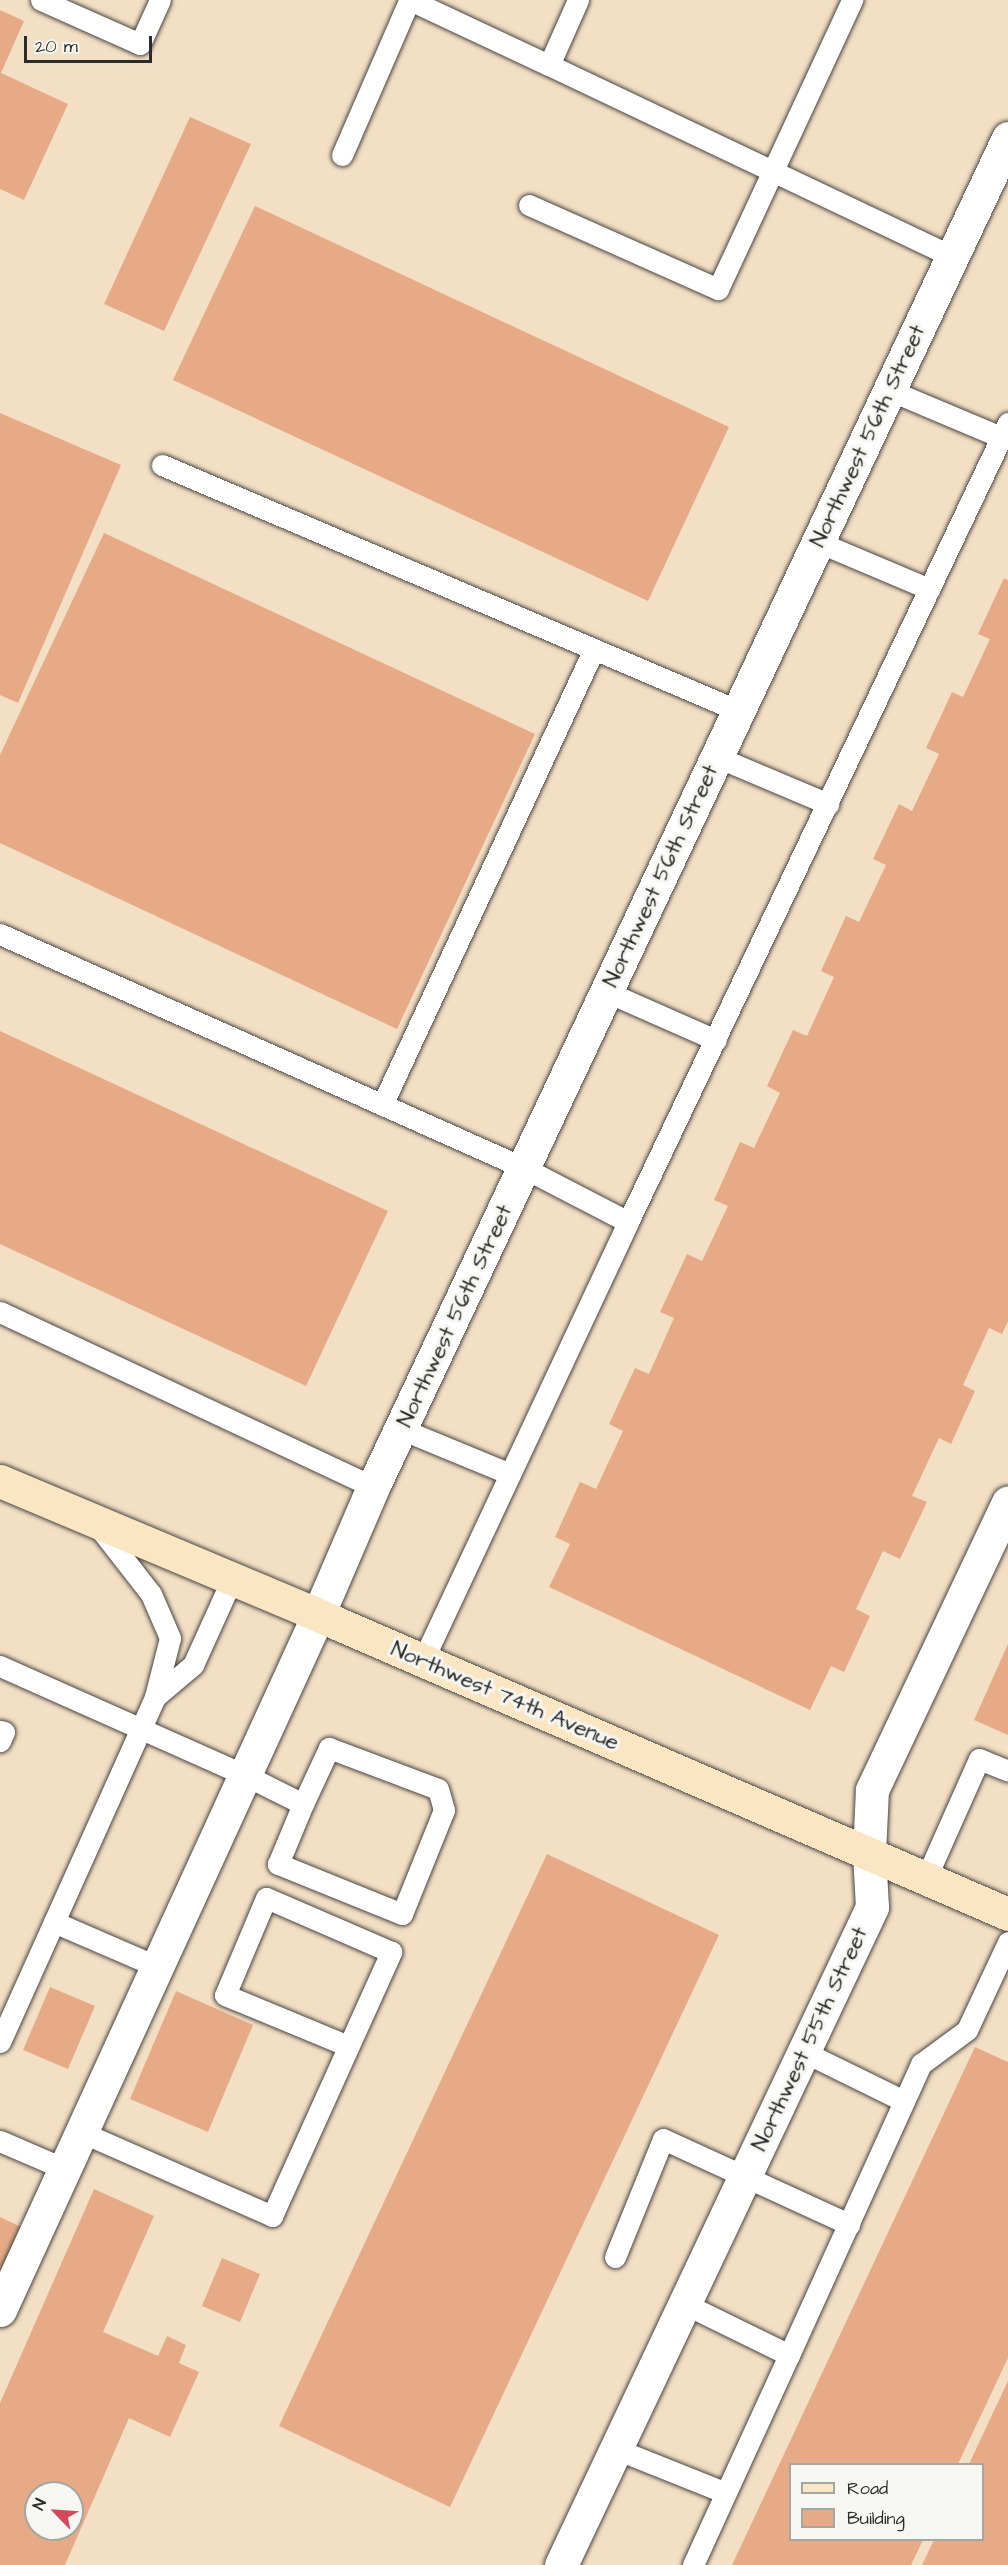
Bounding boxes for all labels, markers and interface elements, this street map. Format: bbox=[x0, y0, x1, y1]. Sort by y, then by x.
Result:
scale bar bbox=[27, 24, 154, 62]
text: 20 m bbox=[35, 34, 78, 59]
street label: Northwest 56th Street bbox=[805, 321, 931, 551]
street label: Northwest 56th Street bbox=[598, 761, 724, 991]
street label: Northwest 56th Street bbox=[392, 1201, 518, 1431]
street label: Northwest 74th Avenue bbox=[387, 1636, 623, 1756]
street label: Northwest 55th Street bbox=[746, 1923, 874, 2155]
legend bbox=[789, 2463, 984, 2541]
text: Road bbox=[847, 2476, 888, 2501]
north arrow bbox=[24, 2481, 84, 2541]
text: N bbox=[27, 2495, 52, 2513]
text: Building bbox=[847, 2506, 905, 2531]

